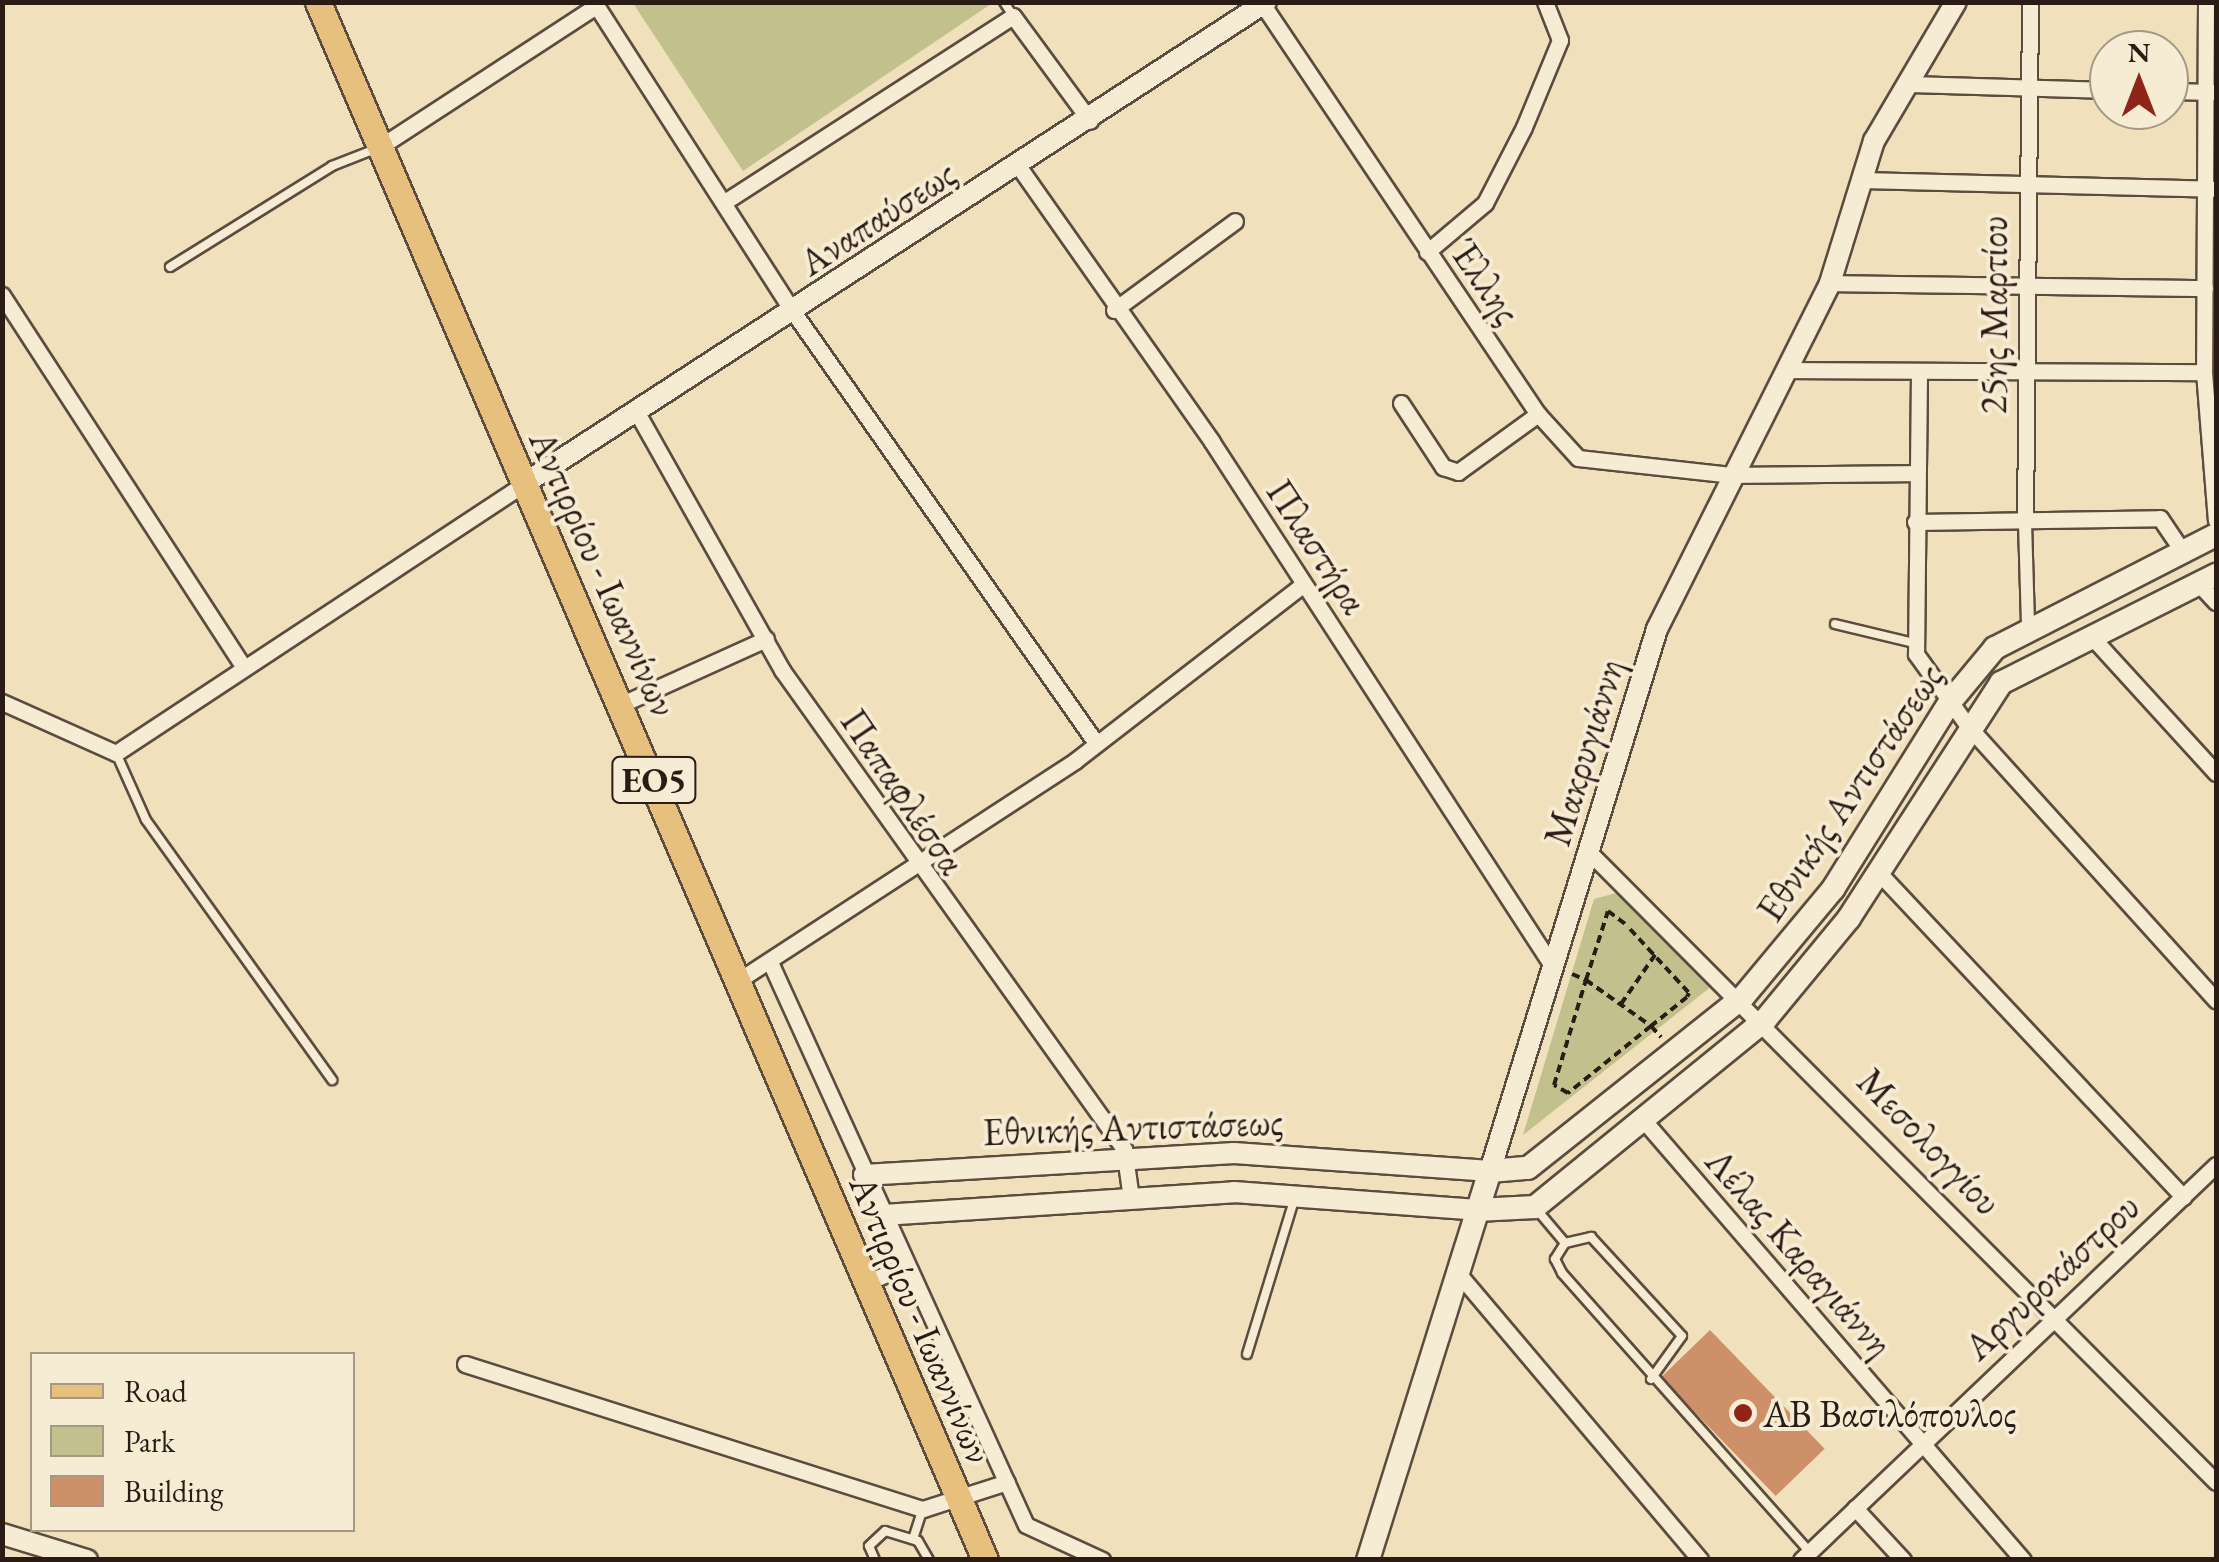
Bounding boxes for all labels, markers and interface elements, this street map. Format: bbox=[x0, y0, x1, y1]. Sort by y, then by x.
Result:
north arrow bbox=[2089, 30, 2189, 130]
text: N bbox=[2128, 34, 2150, 70]
street label: Αναπαύσεως bbox=[790, 150, 964, 284]
street label: 25ης Μαρτίου bbox=[1970, 216, 2016, 414]
street label: Έλλης bbox=[1441, 230, 1531, 332]
street label: Αντιρρίου - Ιωαννίνων bbox=[520, 423, 688, 723]
street label: Πλαστήρα bbox=[1258, 470, 1378, 622]
street label: Μακρυγιάννη bbox=[1533, 653, 1633, 851]
street label: Εθνικής Αντιστάσεως bbox=[1746, 655, 1952, 929]
street label: Παπαφλέσσα bbox=[832, 699, 976, 883]
road number: ΕΟ5 bbox=[609, 750, 699, 810]
street label: Μεσολογγίου bbox=[1849, 1058, 2011, 1224]
street label: Εθνικής Αντιστάσεως bbox=[982, 1098, 1284, 1154]
street label: Λέλας Καραγιάννη bbox=[1697, 1138, 1903, 1366]
street label: Αντιρρίου - Ιωαννίνων bbox=[840, 1168, 1002, 1470]
street label: Αργυροκάστρου bbox=[1954, 1183, 2148, 1369]
legend bbox=[30, 1352, 355, 1532]
text: Road bbox=[124, 1372, 187, 1411]
place label: ΑΒ Βασιλόπουλος bbox=[1763, 1390, 2017, 1436]
marker: ΑΒ Βασιλόπουλος bbox=[1732, 1402, 1754, 1424]
text: Park bbox=[124, 1422, 175, 1461]
text: Building bbox=[124, 1472, 223, 1511]

